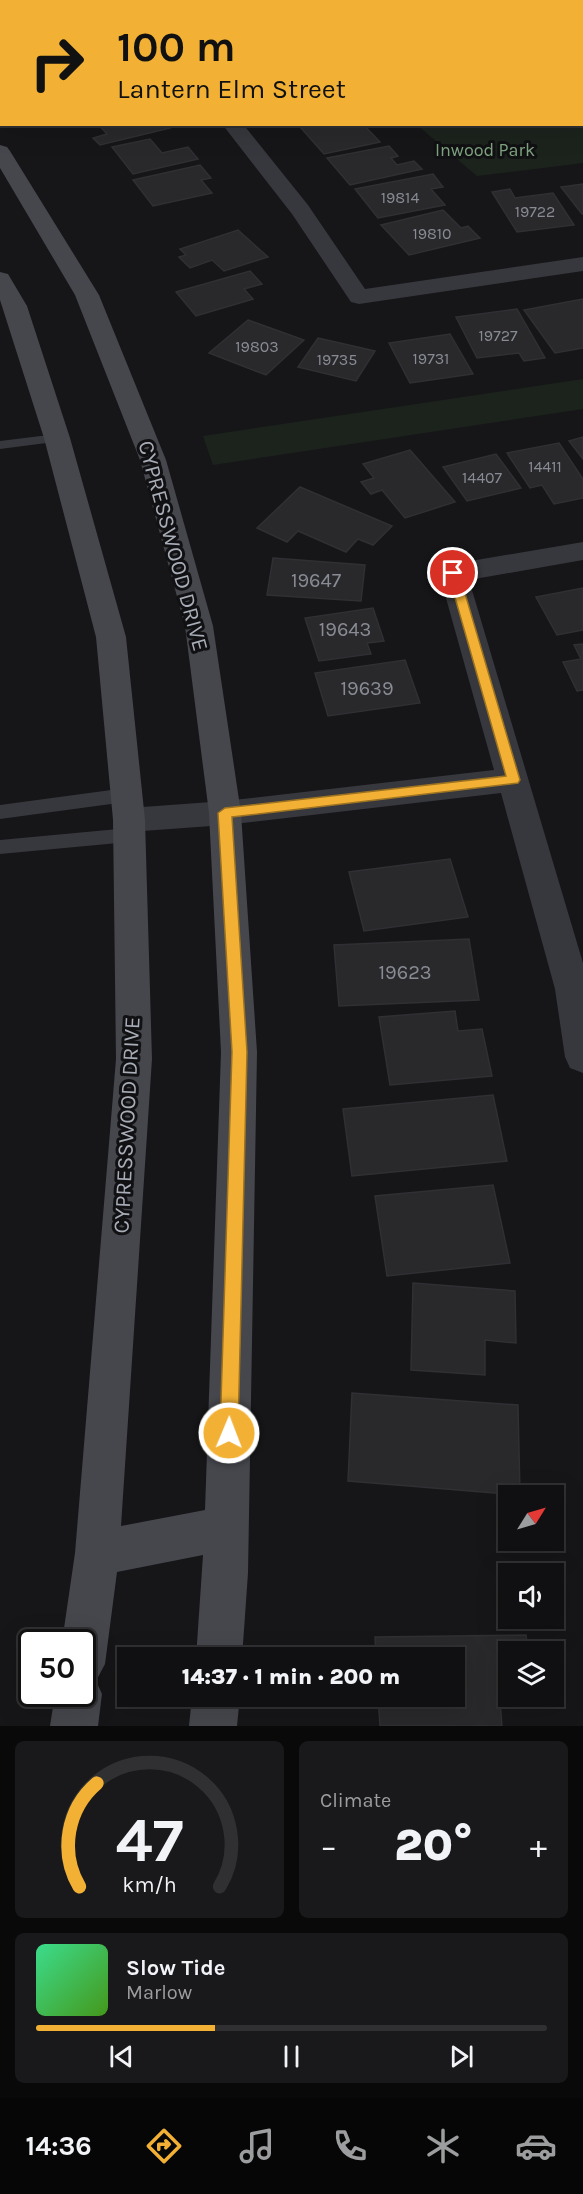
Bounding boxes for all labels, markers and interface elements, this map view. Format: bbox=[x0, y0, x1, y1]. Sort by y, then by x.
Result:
text: 100 m bbox=[117, 22, 236, 72]
icon: right bbox=[18, 24, 96, 102]
text: Lantern Elm Street bbox=[117, 73, 346, 105]
park label: Inwood Park bbox=[435, 139, 535, 161]
house number: 19814 bbox=[381, 188, 419, 207]
house number: 19722 bbox=[515, 202, 555, 221]
house number: 19810 bbox=[412, 224, 452, 243]
house number: 19727 bbox=[479, 326, 518, 345]
house number: 19803 bbox=[235, 337, 279, 356]
house number: 19731 bbox=[413, 349, 449, 368]
house number: 19735 bbox=[317, 350, 357, 369]
street label: CYPRESSWOOD DRIVE bbox=[132, 438, 214, 654]
house number: 14411 bbox=[528, 457, 562, 476]
house number: 14407 bbox=[462, 468, 503, 487]
pin bbox=[427, 547, 478, 598]
icon: arrive bbox=[436, 556, 469, 589]
house number: 19647 bbox=[291, 569, 342, 592]
house number: 19643 bbox=[319, 618, 371, 641]
house number: 19639 bbox=[340, 677, 394, 700]
house number: 19623 bbox=[378, 961, 432, 984]
street label: CYPRESSWOOD DRIVE bbox=[108, 1016, 146, 1234]
position arrow bbox=[197, 1401, 261, 1465]
north arrow bbox=[498, 1485, 564, 1551]
map controls bbox=[498, 1485, 564, 1707]
button: sound bbox=[498, 1563, 564, 1629]
speed limit sign: 50 bbox=[18, 1629, 96, 1707]
button: layers bbox=[498, 1641, 564, 1707]
text: 14:37 · 1 min · 200 m bbox=[182, 1664, 400, 1690]
text: Climate bbox=[320, 1789, 391, 1812]
text: 47 bbox=[115, 1804, 184, 1877]
text: 20° bbox=[394, 1819, 473, 1871]
text: − bbox=[320, 1827, 337, 1865]
text: + bbox=[530, 1827, 547, 1865]
text: km/h bbox=[122, 1872, 177, 1897]
text: Slow Tide bbox=[126, 1955, 226, 1981]
text: Marlow bbox=[126, 1981, 192, 2004]
icon: previous bbox=[105, 2040, 138, 2073]
icon: pause bbox=[275, 2040, 308, 2073]
icon: next bbox=[445, 2040, 478, 2073]
icon: directions bbox=[143, 2125, 185, 2167]
icon: music bbox=[236, 2125, 278, 2167]
icon: phone bbox=[329, 2125, 371, 2167]
icon: climate bbox=[422, 2125, 464, 2167]
icon: car bbox=[515, 2125, 557, 2167]
text: 14:36 bbox=[26, 2130, 92, 2162]

